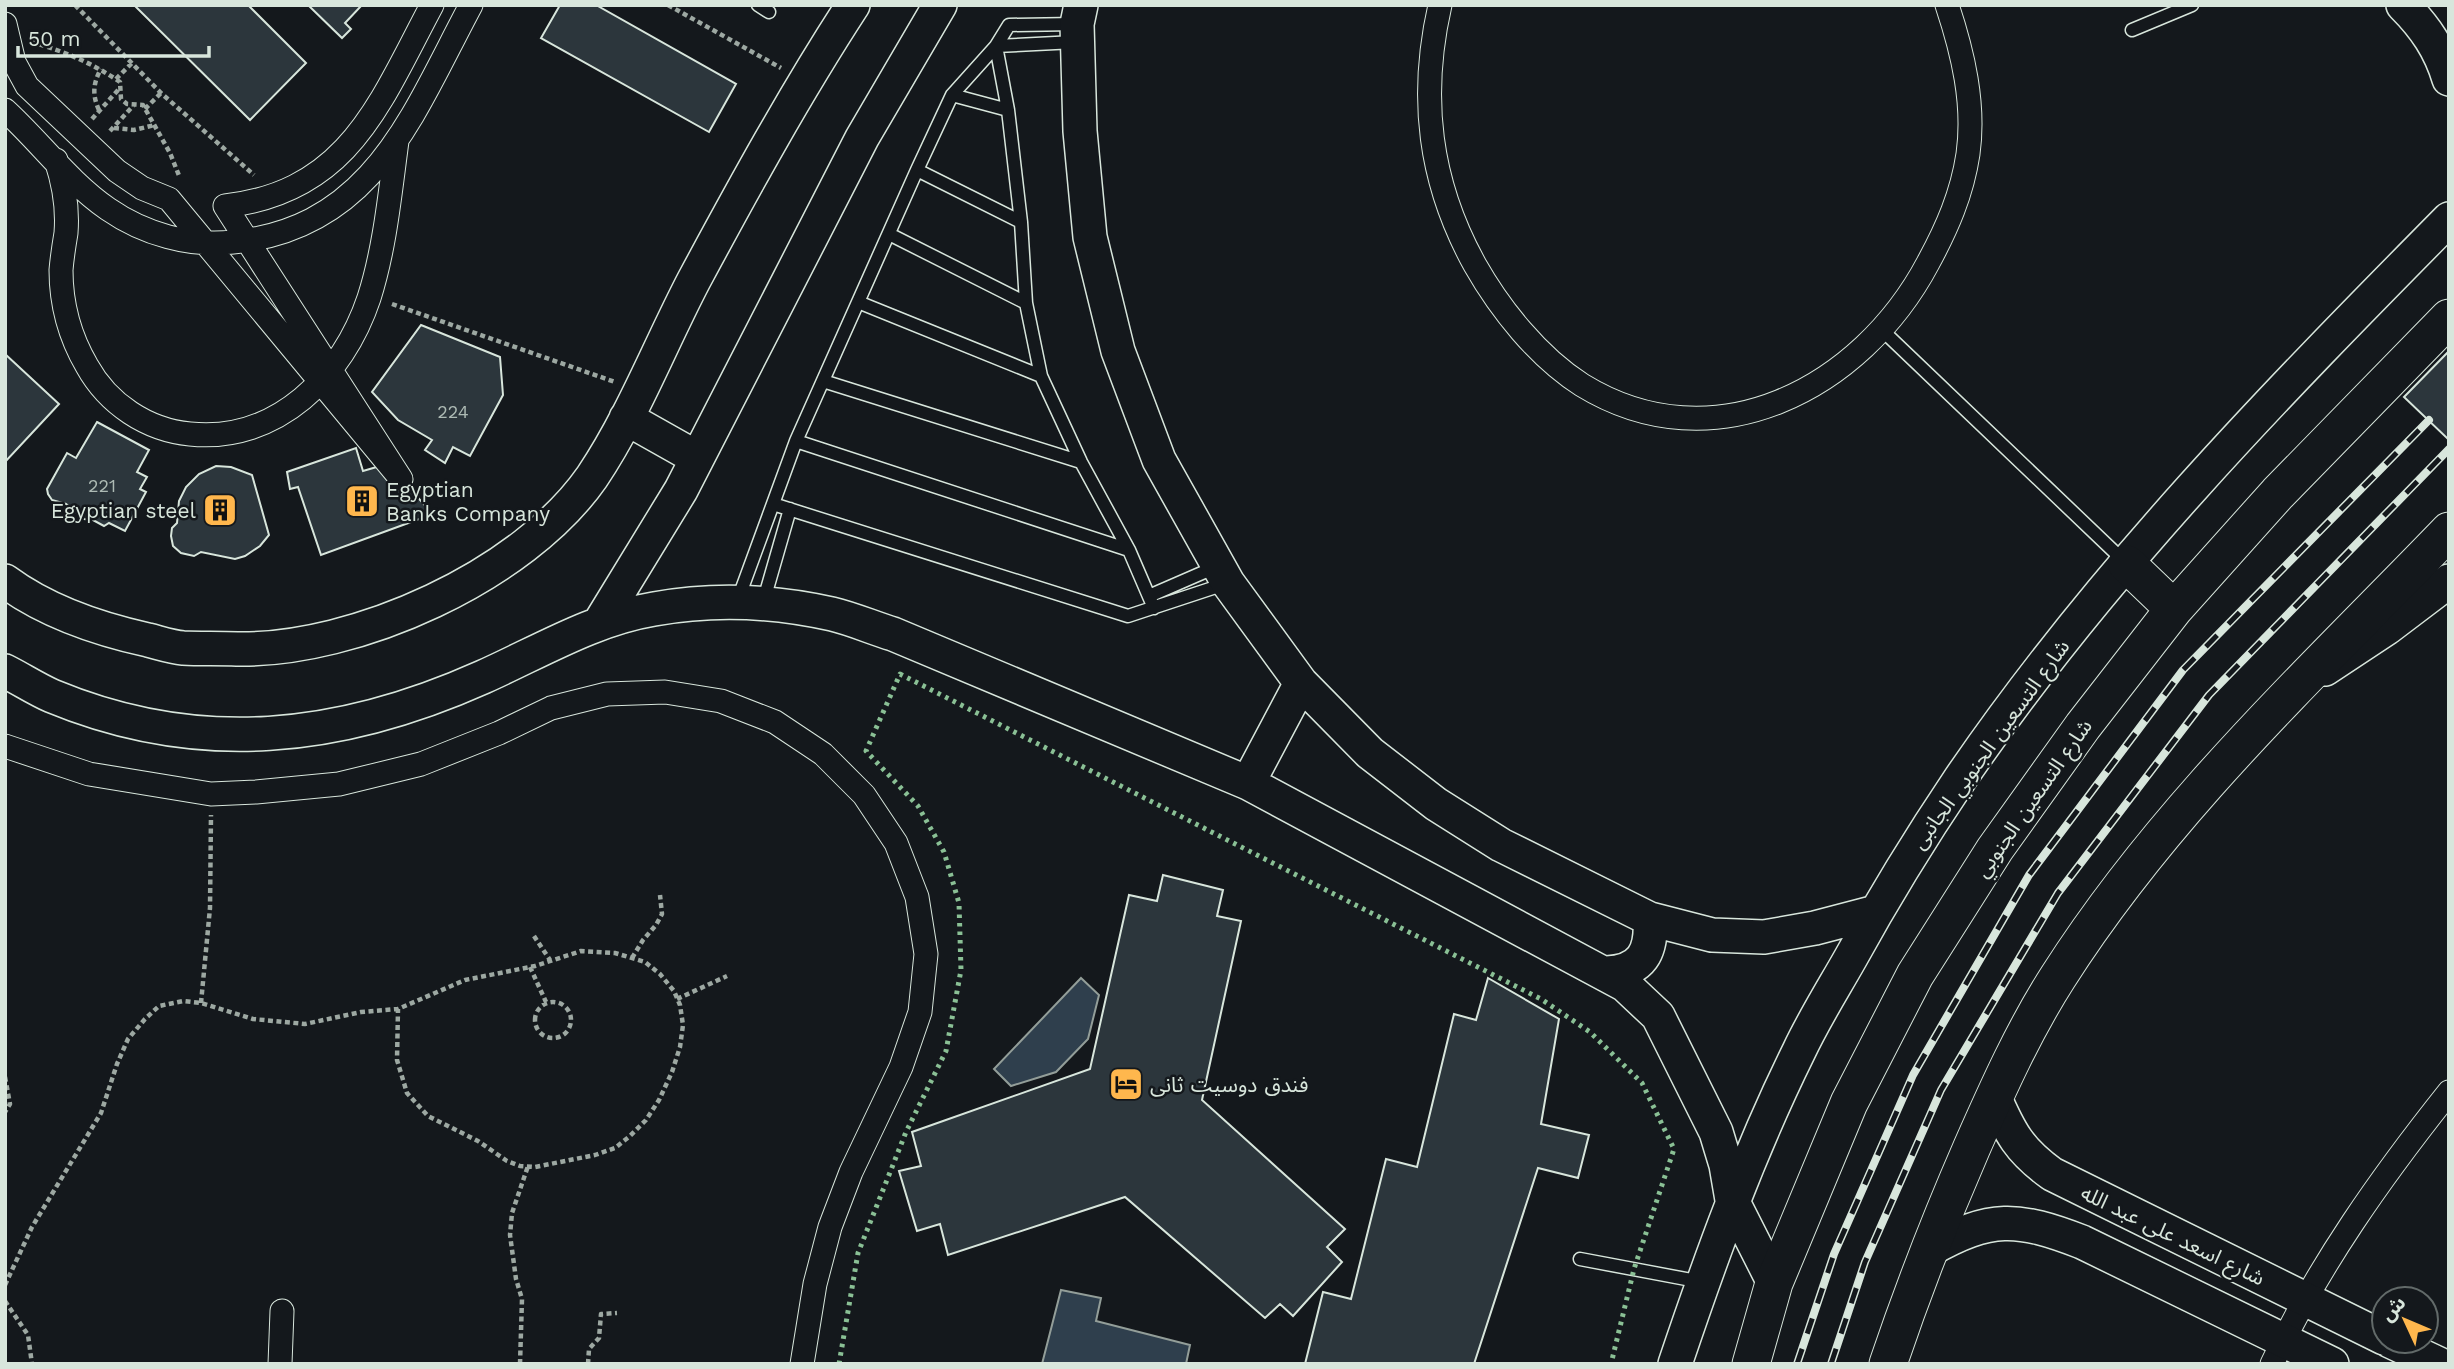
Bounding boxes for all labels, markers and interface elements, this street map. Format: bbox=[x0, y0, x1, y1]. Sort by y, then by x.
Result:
scale bar bbox=[18, 14, 208, 58]
text: 50 m bbox=[28, 26, 80, 51]
house number: 224 bbox=[437, 401, 469, 422]
house number: 221 bbox=[88, 475, 116, 496]
place label: Egyptian Banks Company bbox=[386, 477, 550, 526]
building icon: Egyptian Banks Company bbox=[343, 482, 381, 520]
building icon: Egyptian steel bbox=[201, 491, 239, 529]
place label: Egyptian steel bbox=[51, 498, 197, 523]
street label: شارع التسعين الجنوبي الجانبى bbox=[1905, 634, 2075, 854]
street label: شارع التسعين الجنوبي bbox=[1969, 714, 2097, 882]
hotel icon: فندق دوسيت ثانى bbox=[1107, 1065, 1145, 1103]
place label: فندق دوسيت ثانى bbox=[1150, 1072, 1309, 1097]
street label: شارع اسعد على عبد الله bbox=[2076, 1180, 2269, 1293]
north arrow bbox=[2370, 1285, 2440, 1355]
text: ش bbox=[2376, 1291, 2410, 1326]

